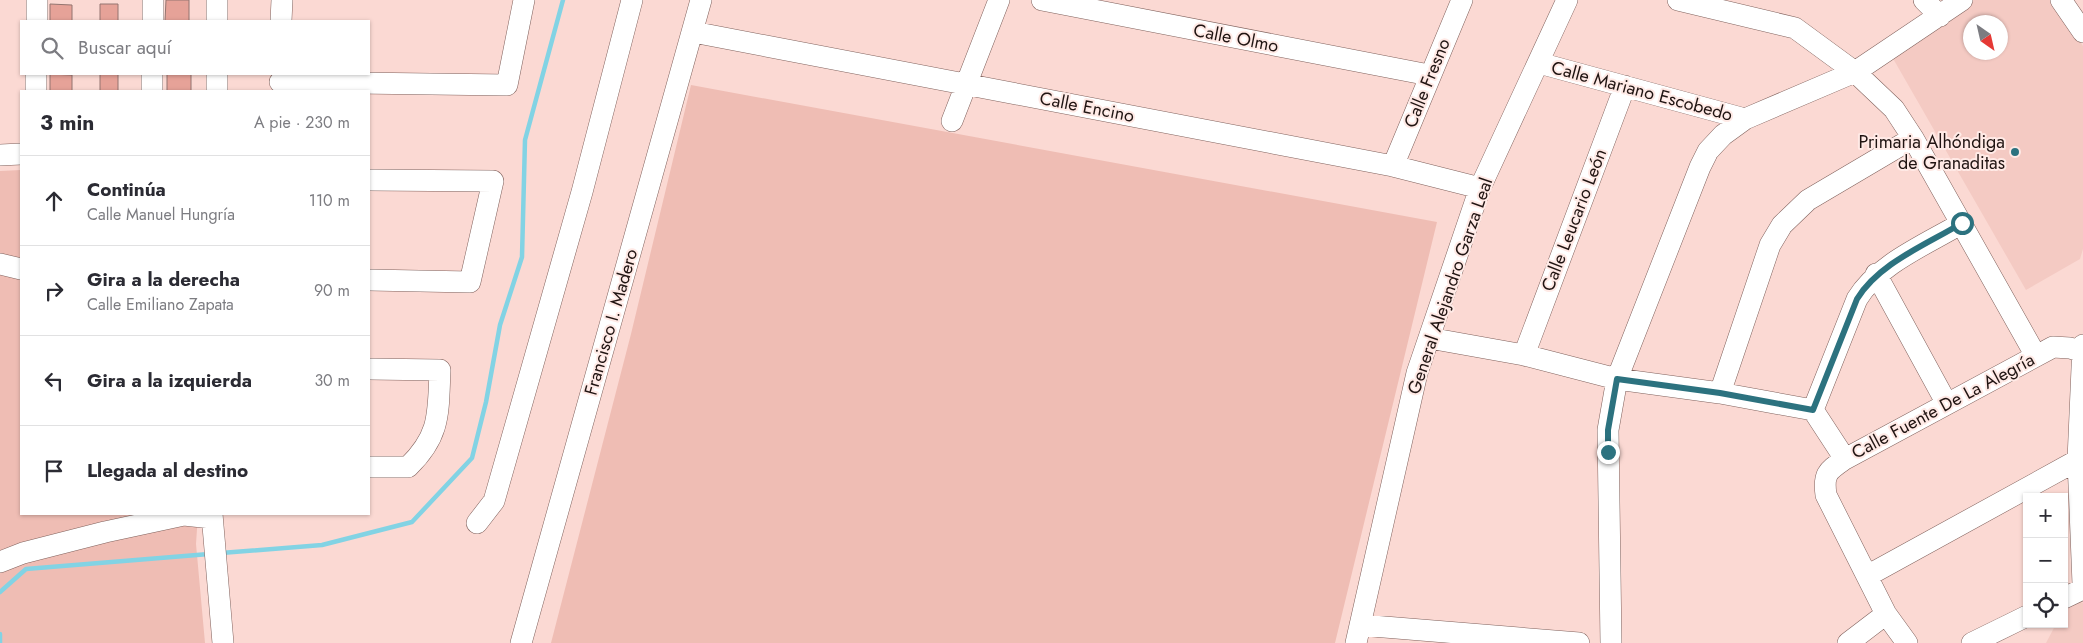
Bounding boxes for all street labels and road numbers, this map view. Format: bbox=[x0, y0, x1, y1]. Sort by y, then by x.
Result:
street label: Calle Olmo bbox=[1191, 17, 1281, 59]
street label: Calle Fresno bbox=[1397, 34, 1457, 132]
street label: Calle Mariano Escobedo bbox=[1549, 54, 1736, 128]
street label: Calle Encino bbox=[1037, 85, 1137, 129]
street label: Calle Leucario León bbox=[1535, 145, 1613, 295]
street label: General Alejandro Garza Leal bbox=[1401, 174, 1499, 398]
street label: Francisco I. Madero bbox=[578, 246, 644, 398]
street label: Calle Fuente De La Alegría bbox=[1847, 347, 2039, 465]

